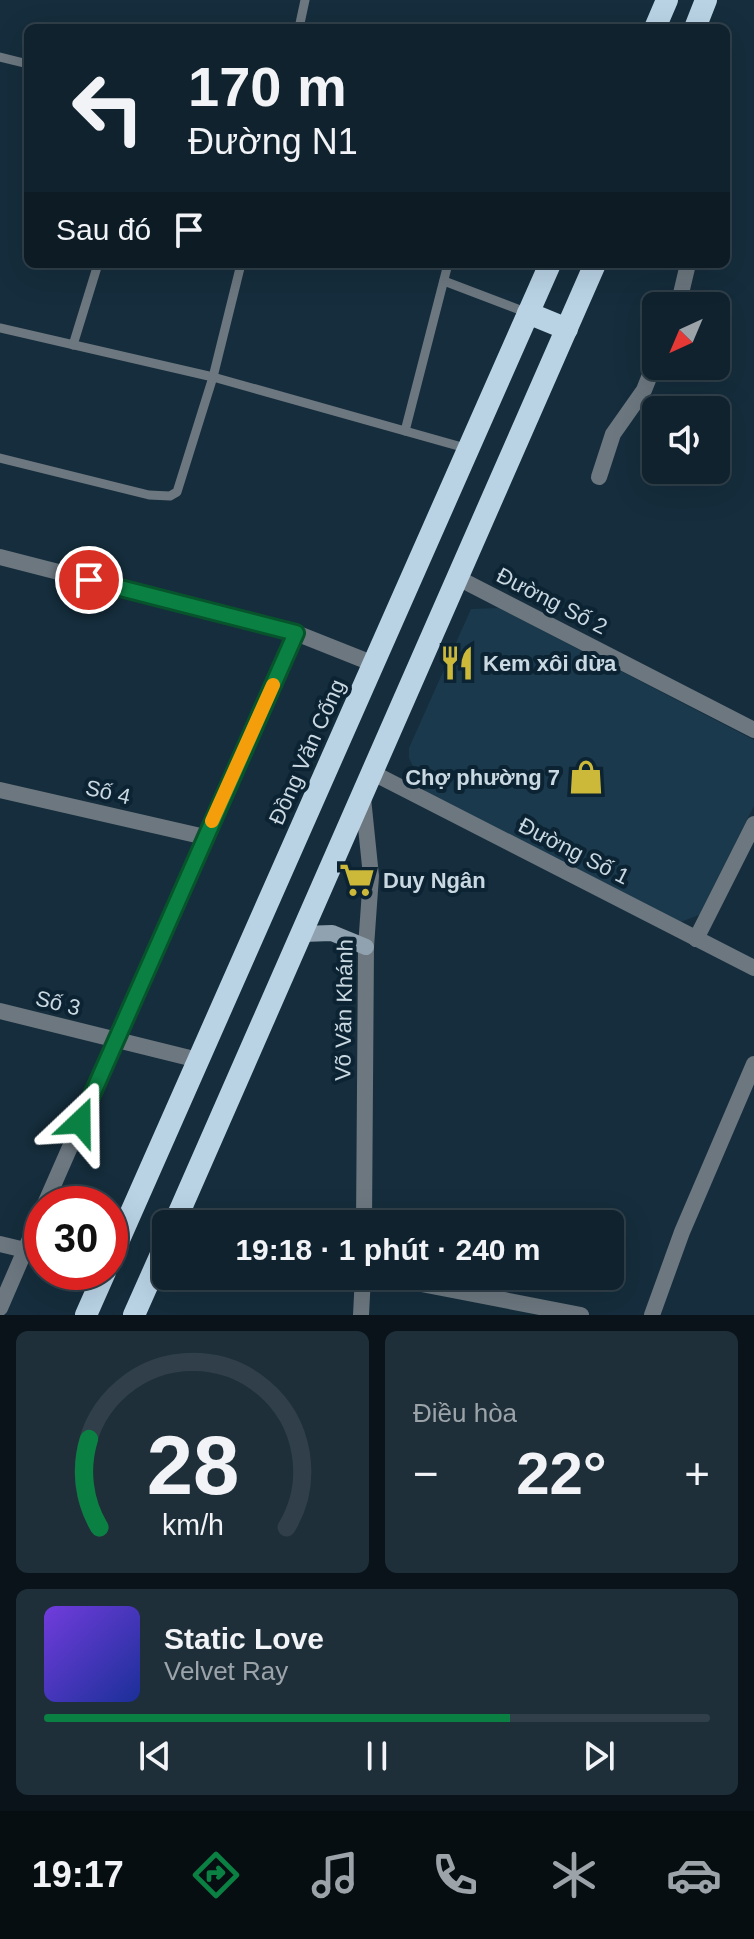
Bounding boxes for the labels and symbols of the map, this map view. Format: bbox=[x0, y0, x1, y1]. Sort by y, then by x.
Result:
north arrow bbox=[642, 292, 730, 380]
pin bbox=[55, 546, 123, 614]
street label: Đường Số 2 bbox=[492, 562, 612, 640]
restaurant icon: Kem xôi dừa bbox=[438, 644, 476, 682]
place label: Kem xôi dừa bbox=[483, 651, 617, 676]
street label: Đồng Văn Cống bbox=[264, 675, 350, 829]
shop icon: Chợ phường 7 bbox=[567, 758, 605, 796]
place label: Chợ phường 7 bbox=[405, 765, 560, 790]
street label: Số 4 bbox=[83, 775, 133, 809]
street label: Đường Số 1 bbox=[514, 812, 634, 890]
supermarket icon: Duy Ngân bbox=[338, 861, 376, 899]
place label: Duy Ngân bbox=[383, 868, 486, 893]
street label: Võ Văn Khánh bbox=[330, 939, 358, 1081]
street label: Số 3 bbox=[33, 985, 83, 1021]
position arrow bbox=[38, 1080, 122, 1164]
speed limit sign: 30 bbox=[24, 1186, 128, 1290]

